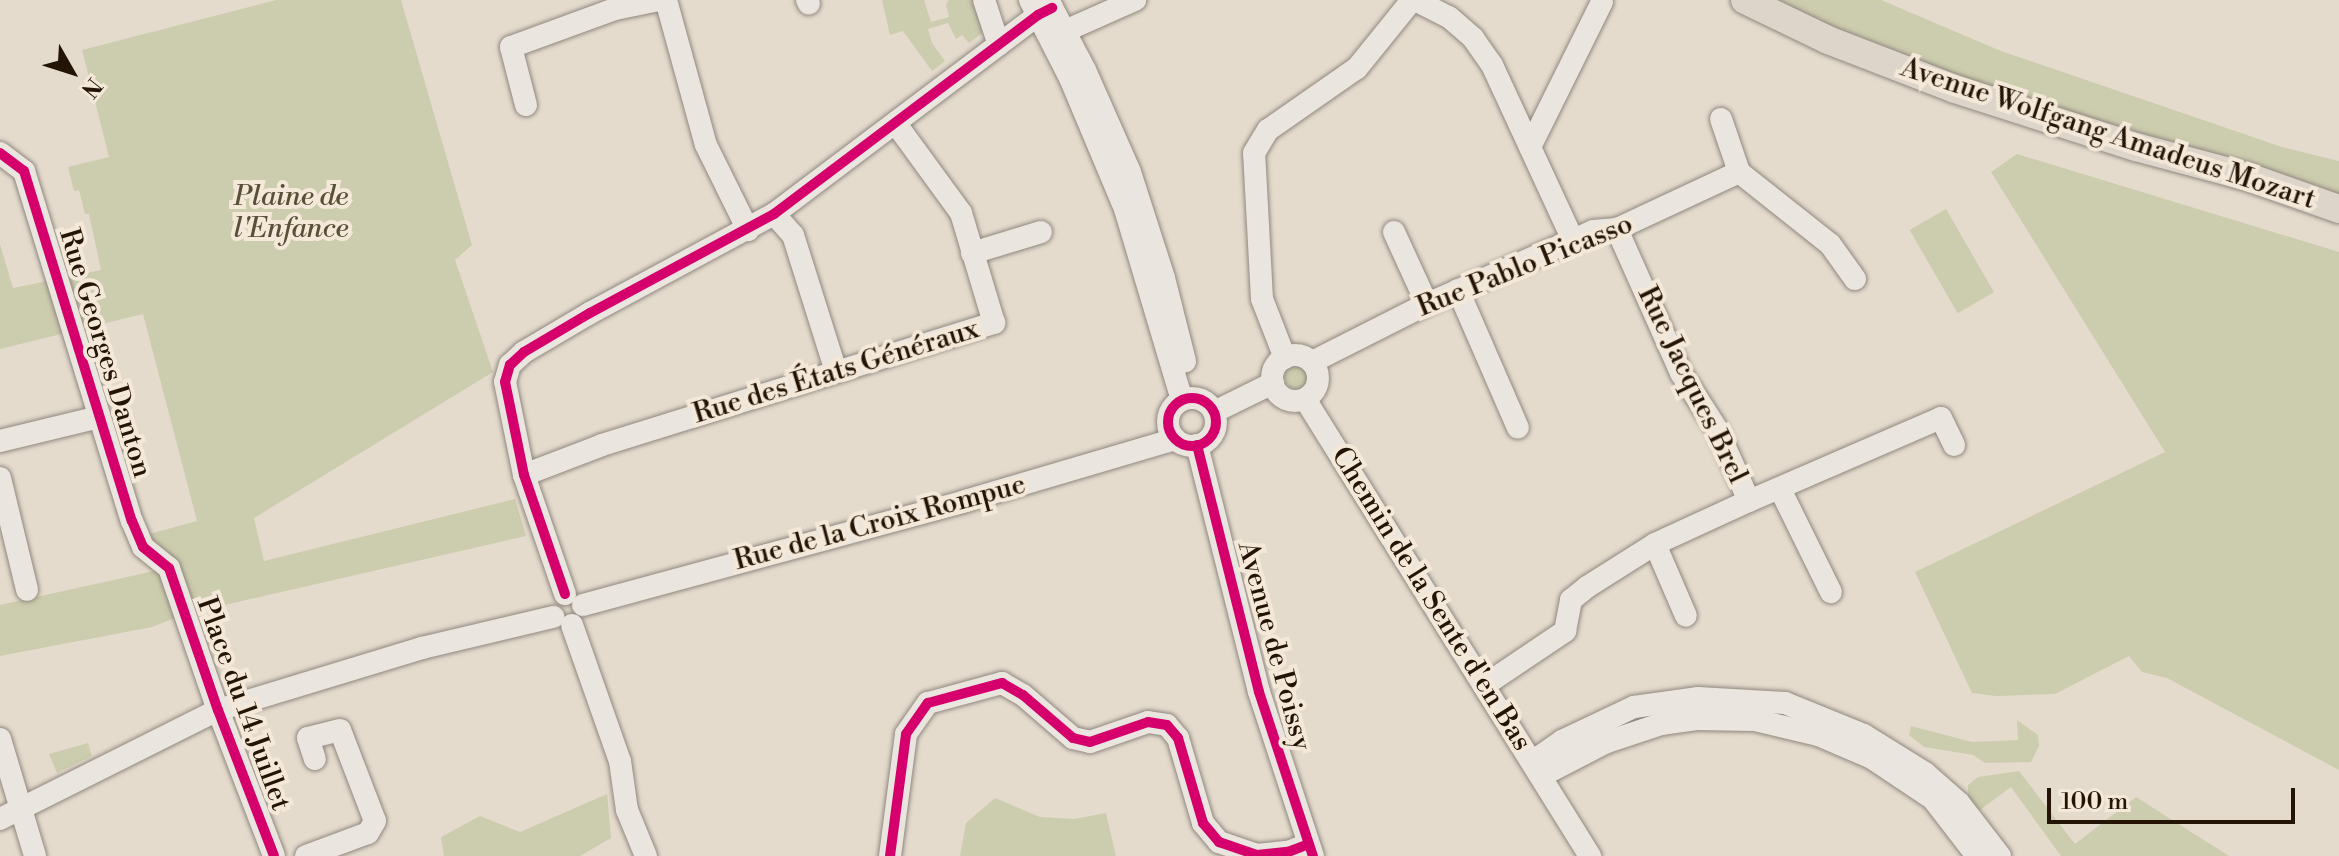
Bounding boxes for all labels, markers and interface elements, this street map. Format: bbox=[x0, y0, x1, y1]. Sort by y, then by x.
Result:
north arrow bbox=[32, 32, 112, 112]
street label: Avenue Wolfgang Amadeus Mozart bbox=[1896, 51, 2320, 217]
text: N bbox=[75, 72, 107, 103]
park label: Plaine de l'Enfance bbox=[233, 180, 349, 246]
street label: Rue Pablo Picasso bbox=[1412, 207, 1638, 325]
street label: Rue Georges Danton bbox=[51, 224, 159, 482]
street label: Rue Jacques Brel bbox=[1630, 281, 1754, 489]
street label: Rue des États Généraux bbox=[689, 313, 983, 431]
street label: Chemin de la Sente d'en Bas bbox=[1324, 441, 1538, 757]
street label: Rue de la Croix Rompue bbox=[730, 468, 1030, 578]
street label: Avenue de Poissy bbox=[1230, 538, 1318, 754]
street label: Place du 14 Juillet bbox=[189, 593, 297, 815]
scale bar bbox=[2051, 772, 2299, 822]
text: 100 m bbox=[2061, 787, 2128, 817]

